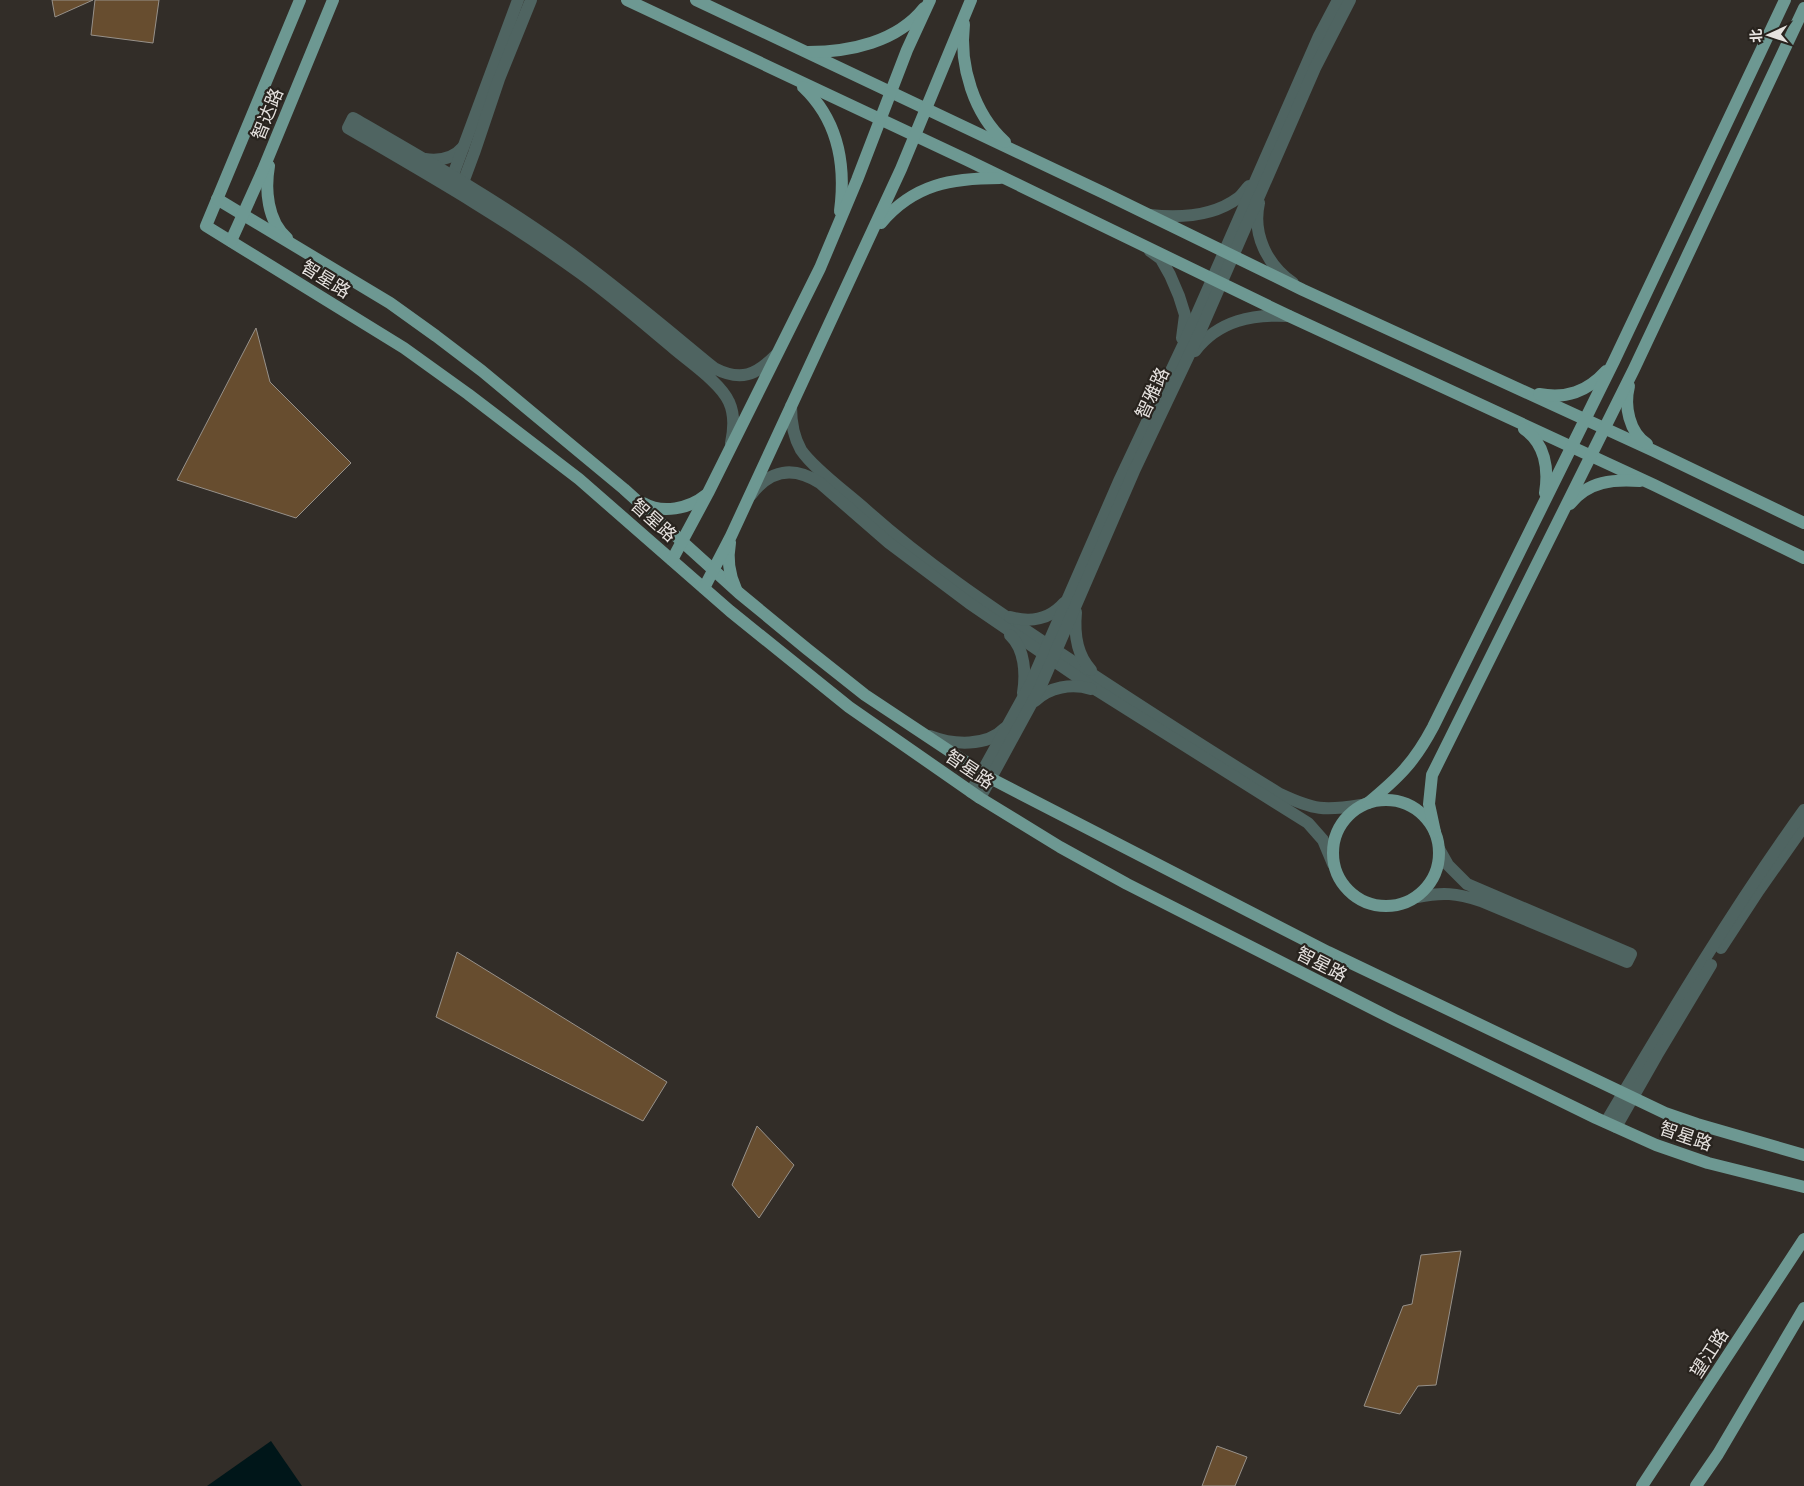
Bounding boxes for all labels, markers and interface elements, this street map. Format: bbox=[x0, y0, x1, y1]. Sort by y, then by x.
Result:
north arrow bbox=[1744, 10, 1794, 60]
text: 北 bbox=[1747, 28, 1765, 43]
street label: 智达路 bbox=[246, 85, 288, 143]
street label: 智星路 bbox=[297, 255, 355, 303]
street label: 智雅路 bbox=[1130, 364, 1174, 422]
street label: 智星路 bbox=[626, 493, 682, 547]
street label: 智星路 bbox=[941, 744, 999, 794]
street label: 智星路 bbox=[1293, 941, 1351, 987]
street label: 智星路 bbox=[1657, 1116, 1715, 1156]
street label: 望江路 bbox=[1685, 1324, 1733, 1382]

